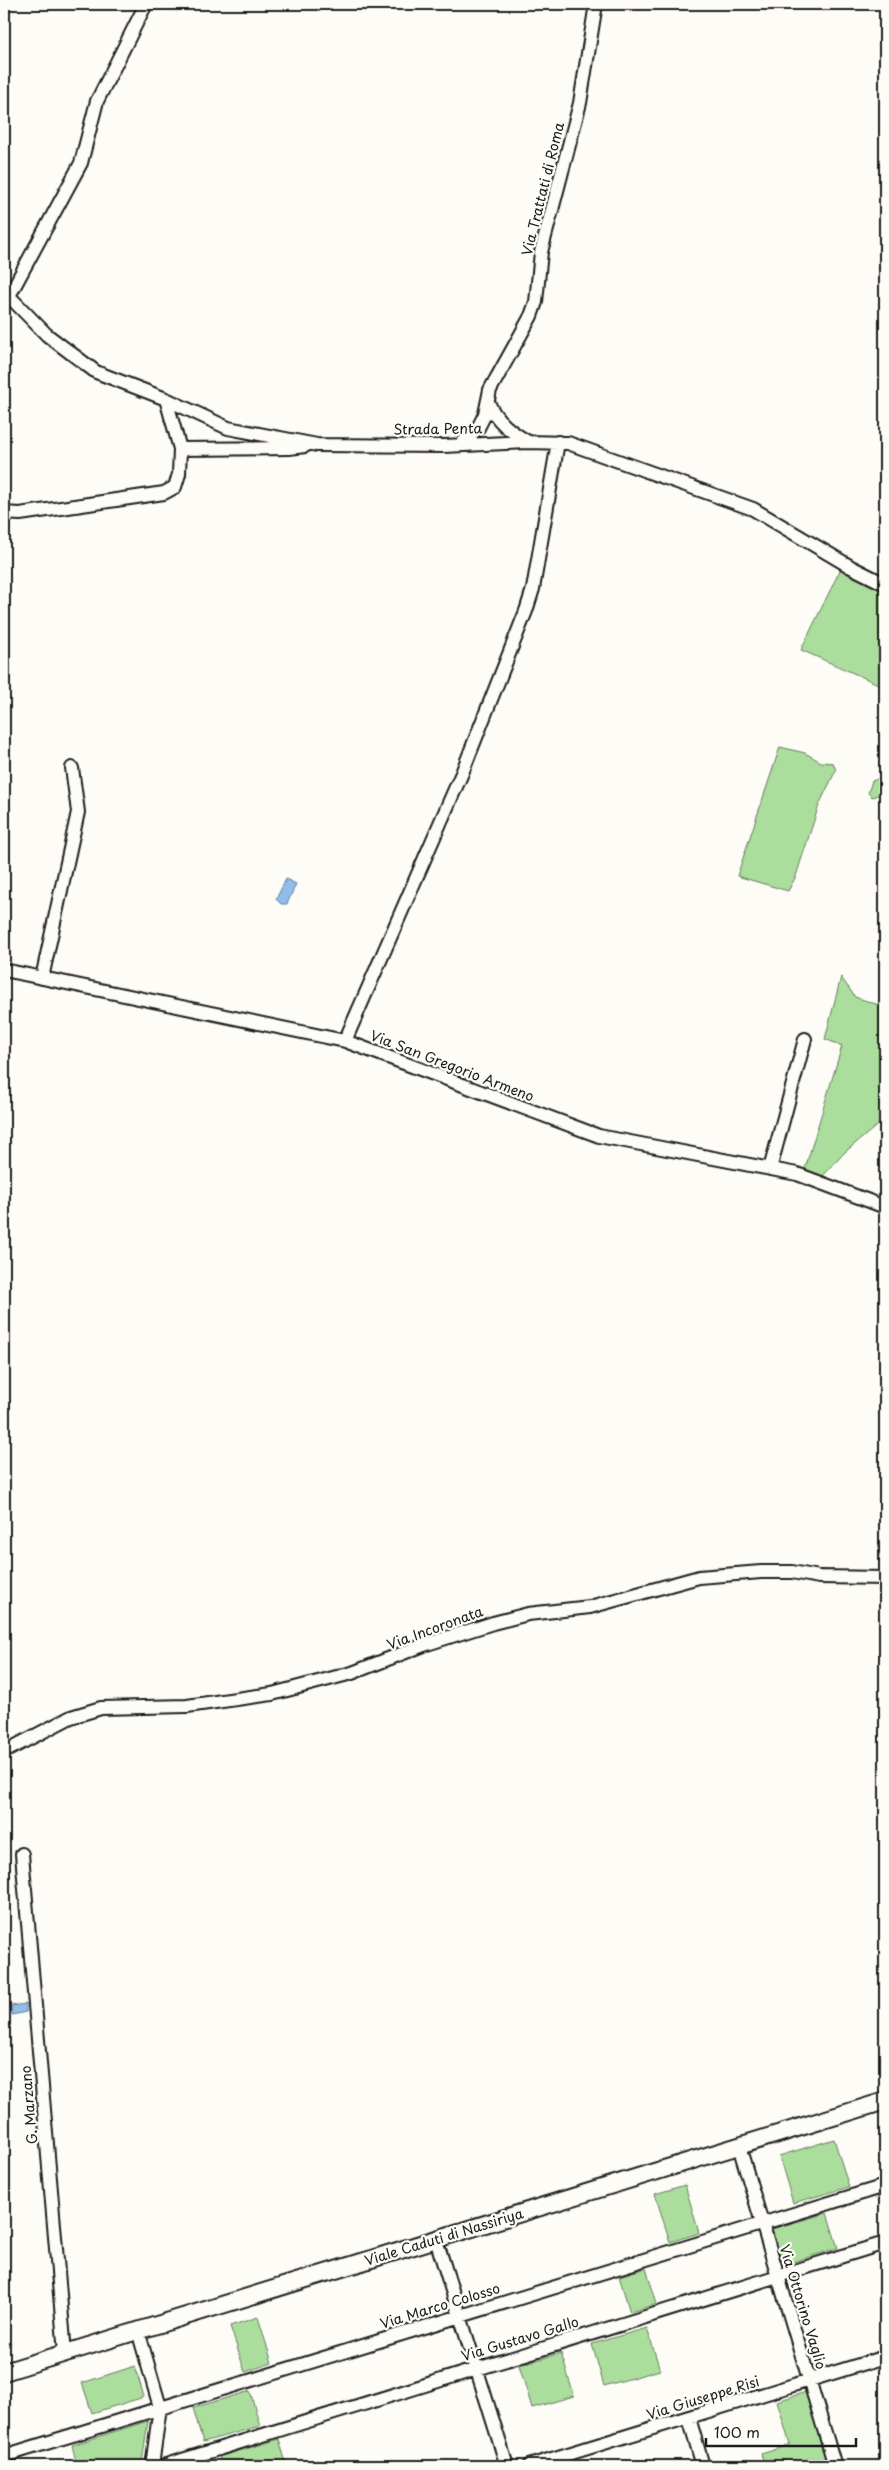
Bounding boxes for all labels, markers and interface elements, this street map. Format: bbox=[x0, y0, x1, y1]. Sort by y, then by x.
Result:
street label: Via Trattati di Roma bbox=[516, 120, 569, 258]
street label: Strada Penta bbox=[393, 417, 483, 440]
street label: Via San Gregorio Armeno bbox=[367, 1025, 537, 1107]
street label: Via Incoronata bbox=[384, 1600, 486, 1655]
street label: G. Marzano bbox=[15, 2065, 42, 2145]
street label: Viale Caduti di Nassiriya bbox=[362, 2202, 526, 2271]
street label: Via Ottorino Vaglio bbox=[775, 2242, 832, 2372]
street label: Via Marco Colosso bbox=[377, 2277, 503, 2334]
street label: Via Gustavo Gallo bbox=[459, 2311, 581, 2366]
street label: Via Giuseppe Risi bbox=[644, 2370, 762, 2425]
scale bar bbox=[706, 2415, 856, 2447]
text: 100 m bbox=[714, 2420, 760, 2443]

